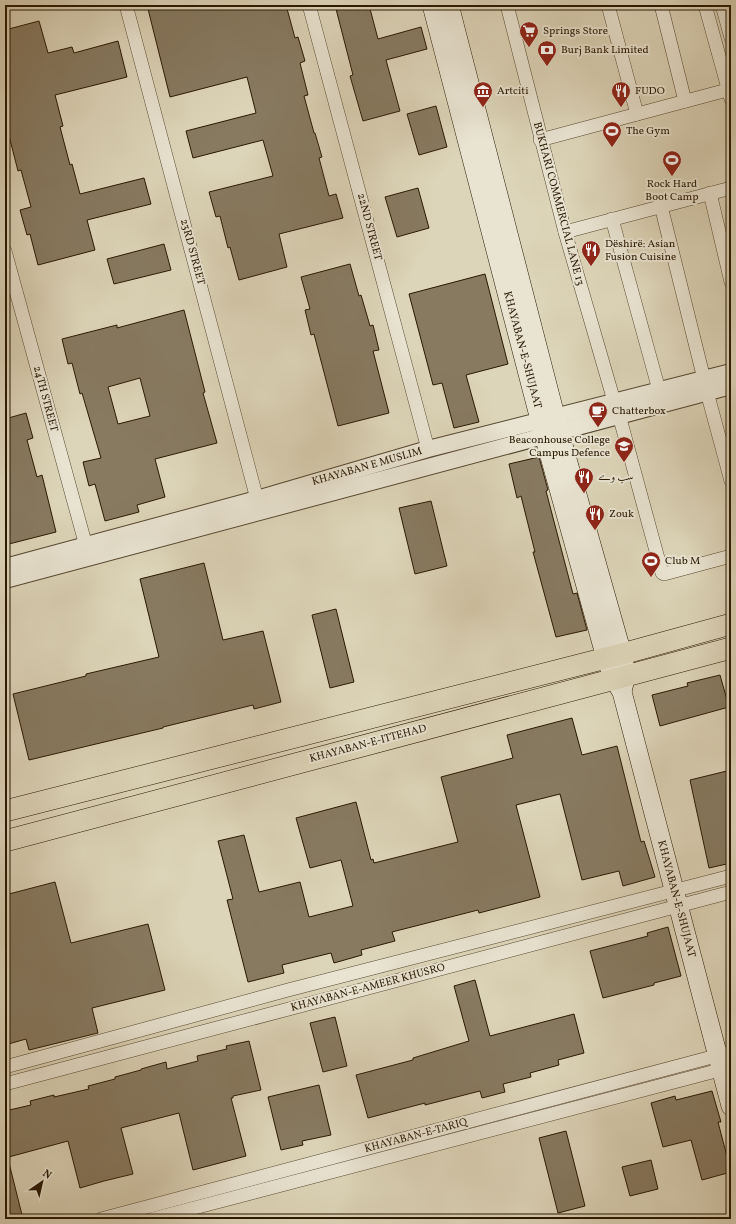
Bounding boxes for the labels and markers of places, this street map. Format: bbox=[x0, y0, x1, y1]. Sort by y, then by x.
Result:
supermarket icon: Springs Store bbox=[518, 20, 540, 48]
place label: Springs Store bbox=[543, 24, 608, 39]
bank icon: Burj Bank Limited bbox=[536, 39, 558, 67]
place label: Burj Bank Limited bbox=[561, 43, 649, 58]
museum icon: Artciti bbox=[472, 80, 494, 108]
restaurant icon: FUDO bbox=[610, 80, 632, 108]
place label: Artciti bbox=[497, 84, 529, 99]
place label: FUDO bbox=[635, 84, 665, 99]
sports icon: The Gym bbox=[601, 120, 623, 148]
place label: The Gym bbox=[626, 124, 670, 139]
sports icon: Rock Hard Boot Camp bbox=[661, 149, 683, 177]
place label: Rock Hard Boot Camp bbox=[645, 177, 699, 205]
place label: Dëshirë: Asian Fusion Cuisine bbox=[605, 237, 676, 265]
restaurant icon: Dëshirë: Asian Fusion Cuisine bbox=[580, 239, 602, 267]
cafe icon: Chatterbox bbox=[587, 400, 609, 428]
place label: Chatterbox bbox=[612, 404, 666, 419]
place label: Beaconhouse College Campus Defence bbox=[509, 433, 610, 461]
school or university icon: Beaconhouse College Campus Defence bbox=[613, 435, 635, 463]
restaurant icon: سب وے bbox=[573, 466, 595, 494]
place label: سب وے bbox=[598, 470, 633, 485]
restaurant icon: Zouk bbox=[584, 503, 606, 531]
place label: Zouk bbox=[609, 507, 634, 522]
sports icon: Club M bbox=[640, 550, 662, 578]
place label: Club M bbox=[665, 554, 700, 569]

